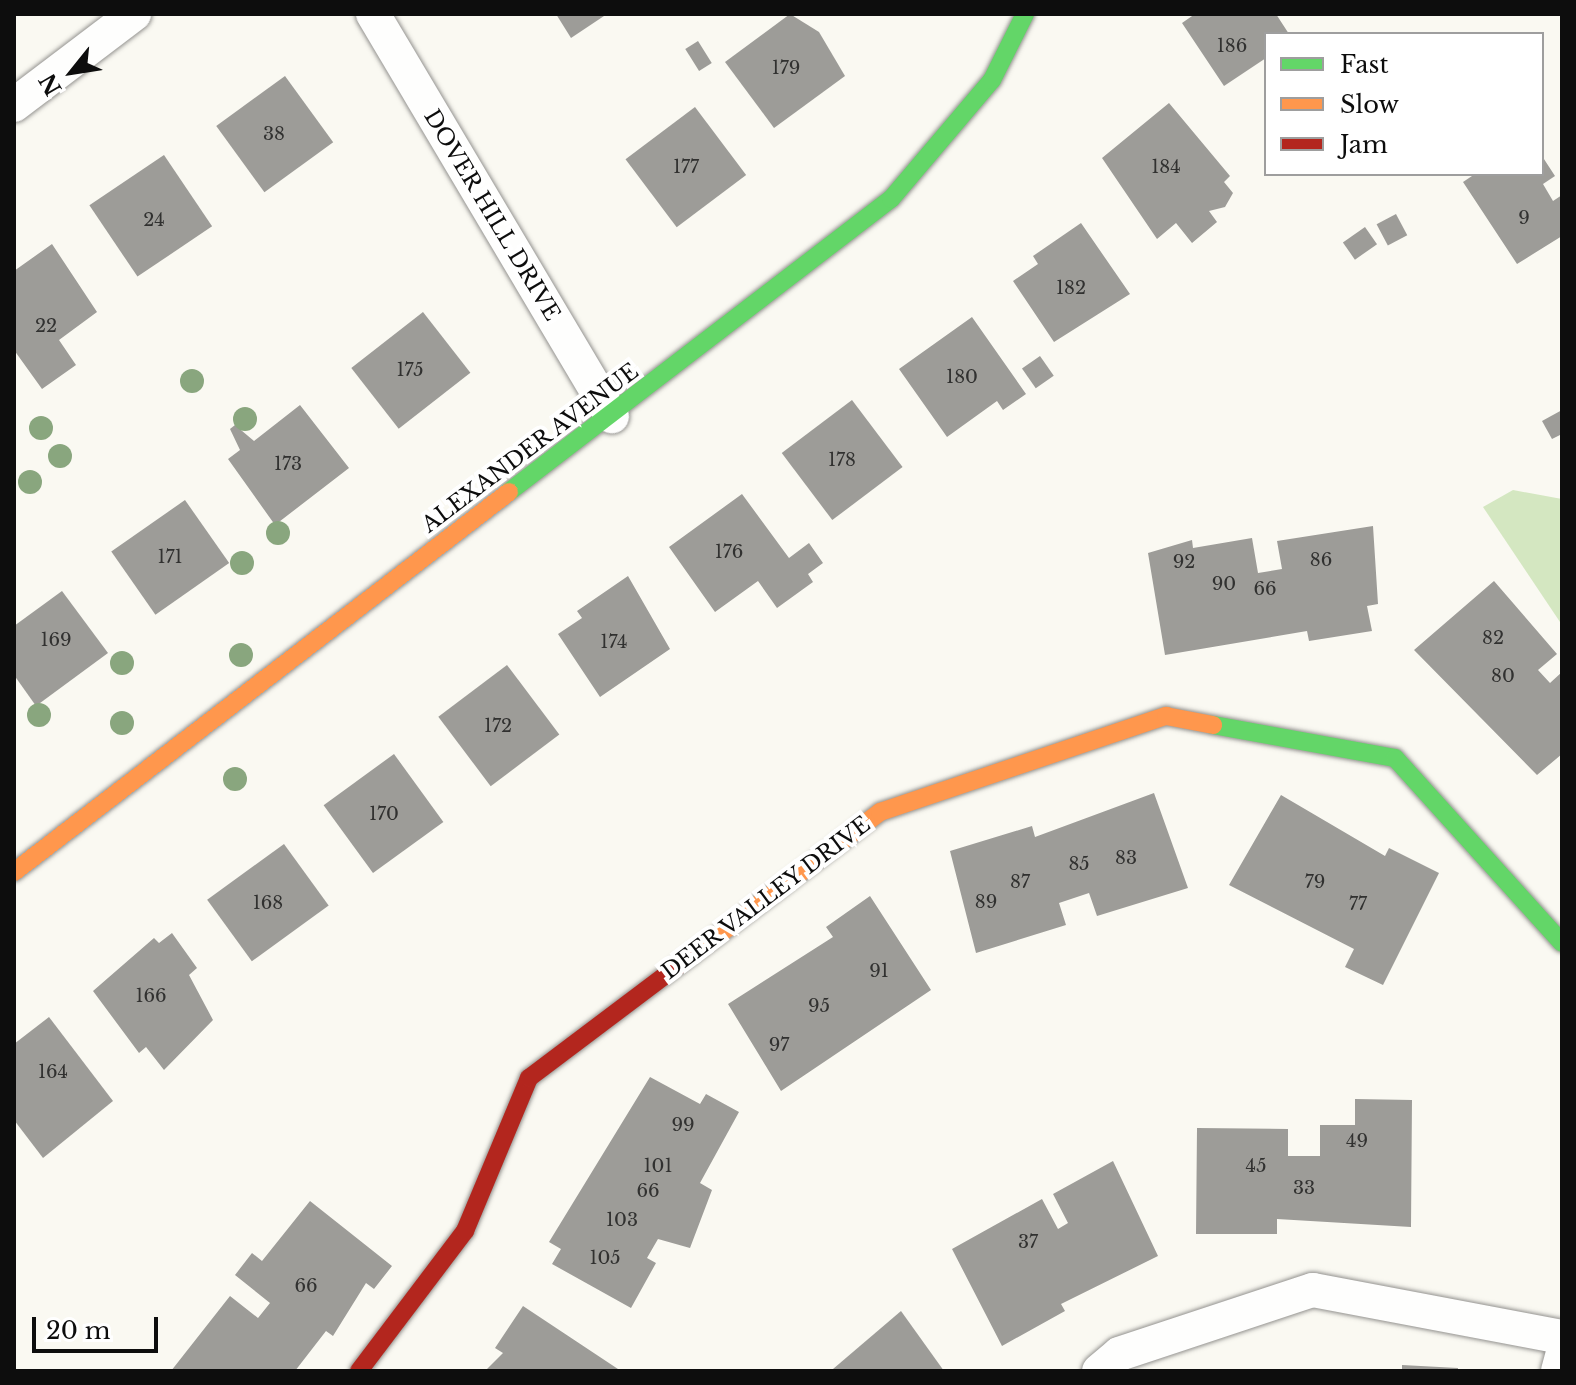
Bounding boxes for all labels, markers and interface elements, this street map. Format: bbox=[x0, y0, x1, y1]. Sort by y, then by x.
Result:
north arrow bbox=[32, 32, 112, 112]
legend bbox=[1264, 32, 1544, 176]
house number: 186 bbox=[1217, 35, 1247, 57]
text: Fast bbox=[1340, 50, 1388, 79]
house number: 179 bbox=[772, 57, 800, 79]
text: N bbox=[34, 69, 68, 100]
text: Slow bbox=[1340, 90, 1399, 119]
street label: DOVER HILL DRIVE bbox=[418, 104, 566, 326]
house number: 38 bbox=[263, 123, 285, 145]
text: Jam bbox=[1340, 130, 1388, 159]
house number: 177 bbox=[673, 156, 699, 178]
house number: 184 bbox=[1151, 156, 1181, 178]
house number: 9 bbox=[1518, 207, 1530, 229]
house number: 24 bbox=[143, 209, 165, 231]
house number: 182 bbox=[1056, 277, 1086, 299]
house number: 22 bbox=[35, 315, 57, 337]
street label: ALEXANDER AVENUE bbox=[416, 357, 644, 539]
house number: 175 bbox=[396, 359, 424, 381]
house number: 180 bbox=[946, 366, 978, 388]
house number: 178 bbox=[828, 449, 856, 471]
house number: 173 bbox=[274, 453, 302, 475]
house number: 176 bbox=[715, 541, 743, 563]
house number: 171 bbox=[157, 546, 183, 568]
house number: 86 bbox=[1310, 549, 1332, 571]
house number: 92 bbox=[1173, 551, 1195, 573]
house number: 90 bbox=[1212, 573, 1236, 595]
house number: 66 bbox=[1253, 578, 1277, 600]
house number: 82 bbox=[1482, 627, 1504, 649]
house number: 169 bbox=[40, 629, 72, 651]
house number: 174 bbox=[600, 631, 628, 653]
house number: 80 bbox=[1491, 665, 1515, 687]
house number: 172 bbox=[484, 715, 512, 737]
house number: 170 bbox=[369, 803, 399, 825]
street label: DEER VALLEY DRIVE bbox=[656, 810, 876, 986]
house number: 83 bbox=[1115, 847, 1137, 869]
house number: 85 bbox=[1068, 853, 1090, 875]
house number: 87 bbox=[1010, 871, 1030, 893]
house number: 79 bbox=[1305, 871, 1325, 893]
house number: 89 bbox=[975, 891, 997, 913]
house number: 168 bbox=[253, 892, 283, 914]
house number: 77 bbox=[1349, 893, 1367, 915]
house number: 91 bbox=[869, 960, 889, 982]
house number: 166 bbox=[135, 985, 167, 1007]
house number: 95 bbox=[808, 995, 830, 1017]
house number: 97 bbox=[769, 1034, 789, 1056]
house number: 164 bbox=[38, 1061, 68, 1083]
house number: 99 bbox=[671, 1114, 695, 1136]
house number: 49 bbox=[1346, 1130, 1368, 1152]
house number: 101 bbox=[644, 1155, 672, 1177]
house number: 45 bbox=[1246, 1155, 1266, 1177]
house number: 33 bbox=[1293, 1177, 1315, 1199]
house number: 66 bbox=[636, 1180, 660, 1202]
house number: 103 bbox=[606, 1209, 638, 1231]
house number: 37 bbox=[1018, 1231, 1038, 1253]
house number: 105 bbox=[589, 1247, 621, 1269]
house number: 66 bbox=[294, 1275, 318, 1297]
scale bar bbox=[36, 1301, 162, 1351]
text: 20 m bbox=[46, 1316, 111, 1345]

